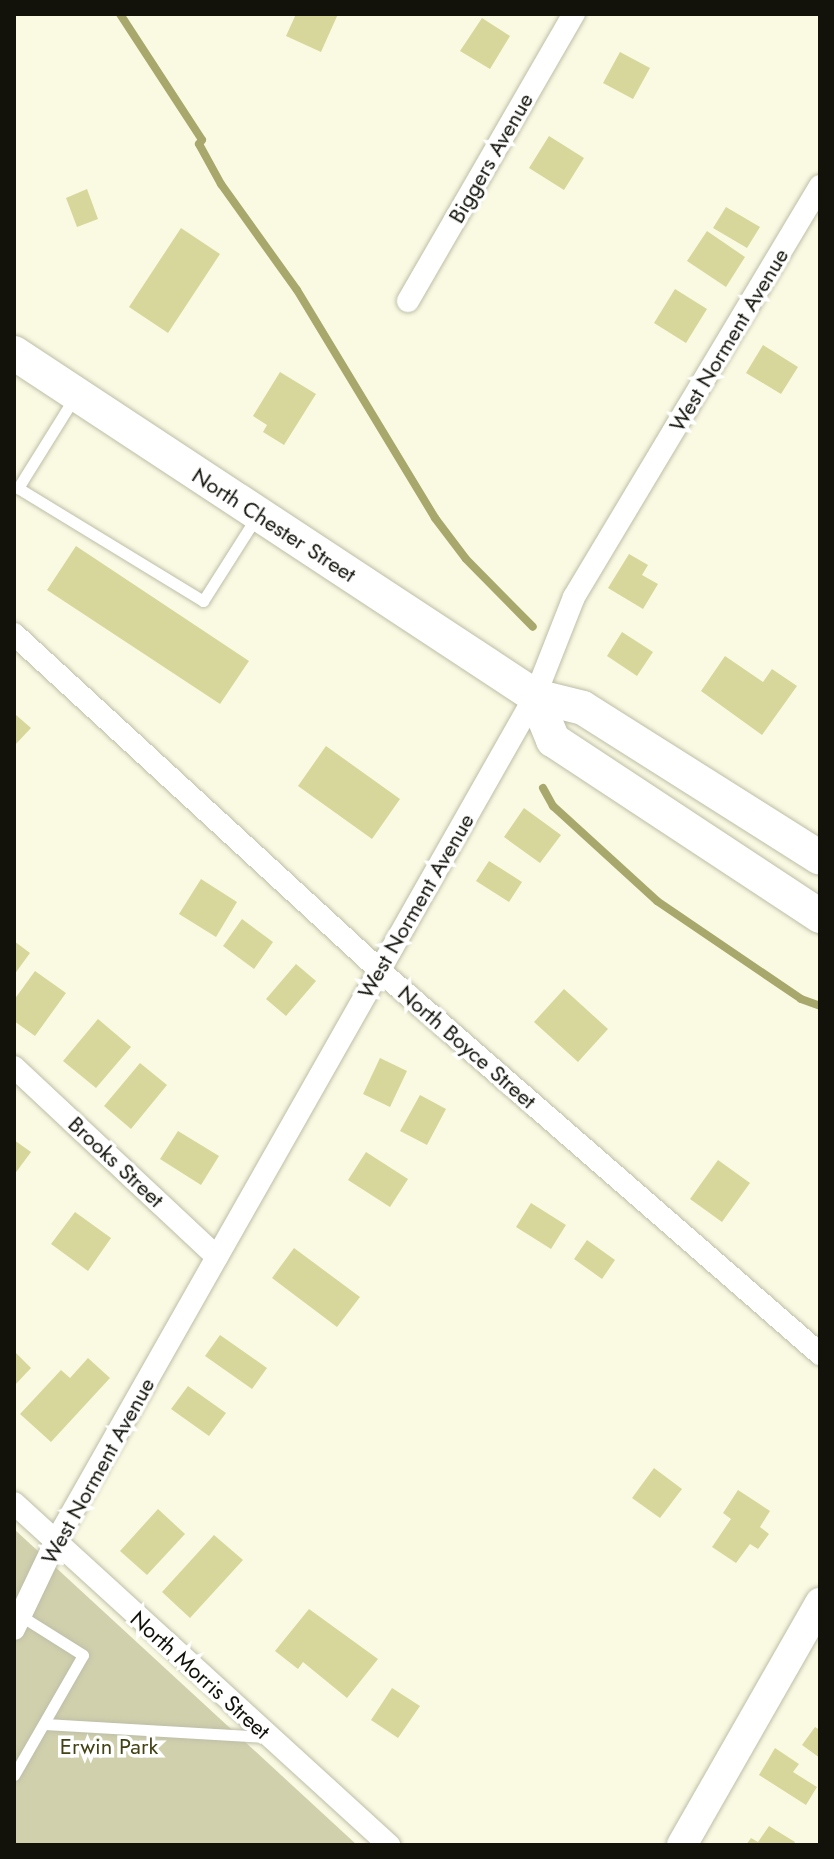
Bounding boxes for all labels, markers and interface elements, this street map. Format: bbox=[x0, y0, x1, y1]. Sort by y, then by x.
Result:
street label: Biggers Avenue bbox=[443, 88, 539, 228]
street label: West Norment Avenue bbox=[664, 244, 794, 436]
street label: North Chester Street bbox=[187, 462, 361, 588]
street label: West Norment Avenue bbox=[352, 809, 480, 1003]
street label: North Boyce Street bbox=[393, 980, 541, 1114]
street label: Brooks Street bbox=[63, 1111, 169, 1213]
street label: West Norment Avenue bbox=[36, 1373, 160, 1569]
street label: North Morris Street bbox=[125, 1605, 275, 1745]
park label: Erwin Park bbox=[60, 1734, 158, 1760]

